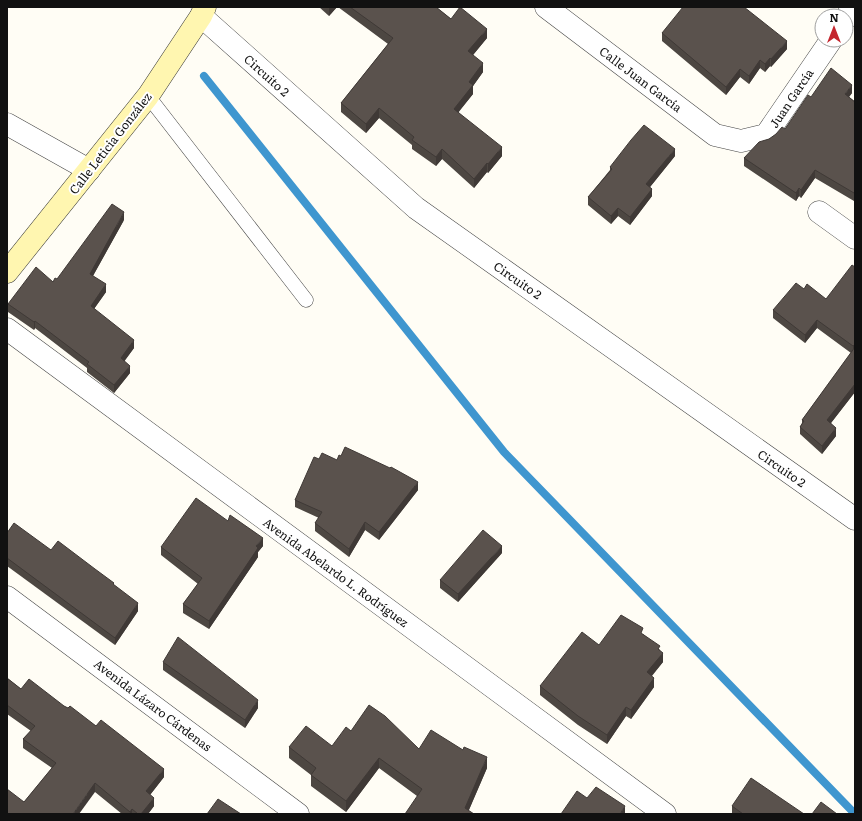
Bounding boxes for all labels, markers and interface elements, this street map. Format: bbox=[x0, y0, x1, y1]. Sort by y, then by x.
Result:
north arrow bbox=[814, 8, 854, 48]
text: N bbox=[829, 9, 839, 25]
street label: Calle Juan García bbox=[596, 42, 686, 116]
street label: Circuito 2 bbox=[240, 50, 294, 100]
street label: Juan García bbox=[765, 64, 818, 131]
street label: Calle Leticia González bbox=[65, 88, 156, 198]
street label: Circuito 2 bbox=[490, 257, 546, 303]
street label: Circuito 2 bbox=[754, 445, 810, 491]
street label: Avenida Abelardo L. Rodríguez bbox=[260, 513, 413, 631]
street label: Avenida Lázaro Cárdenas bbox=[90, 655, 216, 756]

